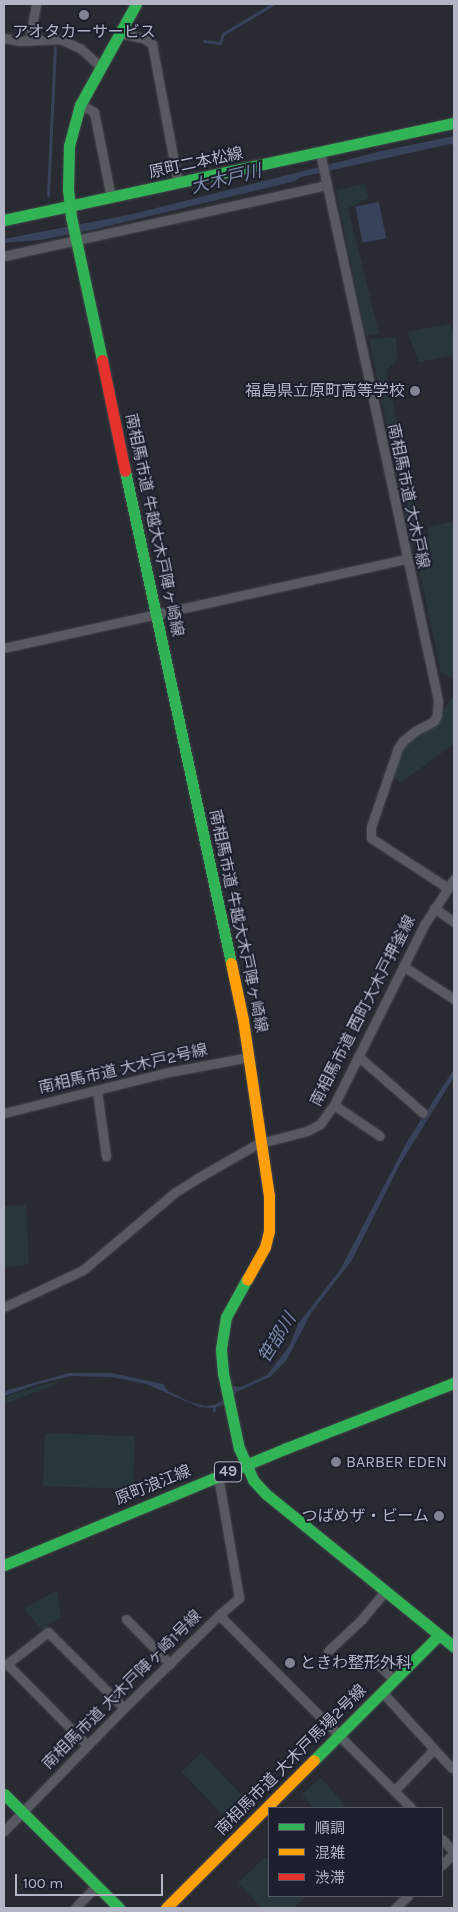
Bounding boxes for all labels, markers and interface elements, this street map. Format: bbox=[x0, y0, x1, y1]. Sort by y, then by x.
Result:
marker: アオタカーサービス bbox=[78, 9, 90, 21]
place label: アオタカーサービス bbox=[12, 22, 156, 42]
street label: 原町二本松線 bbox=[147, 144, 245, 182]
water label: 大木戸川 bbox=[188, 160, 264, 198]
place label: 福島県立原町高等学校 bbox=[245, 381, 405, 401]
marker: 福島県立原町高等学校 bbox=[409, 385, 421, 397]
street label: 南相馬市道 牛越大木戸陣ヶ崎線 bbox=[121, 412, 187, 638]
street label: 南相馬市道 大木戸線 bbox=[383, 422, 433, 570]
street label: 南相馬市道 牛越大木戸陣ヶ崎線 bbox=[205, 808, 271, 1034]
street label: 南相馬市道 西町大木戸押釜線 bbox=[306, 912, 420, 1110]
street label: 南相馬市道 大木戸2号線 bbox=[37, 1040, 209, 1098]
water label: 笹部川 bbox=[254, 1309, 300, 1367]
place label: BARBER EDEN bbox=[346, 1452, 447, 1472]
marker: BARBER EDEN bbox=[330, 1456, 342, 1468]
road number: 49 bbox=[213, 1460, 243, 1484]
street label: 原町浪江線 bbox=[112, 1461, 194, 1509]
place label: つばめザ・ビーム bbox=[301, 1506, 429, 1526]
marker: つばめザ・ビーム bbox=[433, 1510, 445, 1522]
street label: 南相馬市道 大木戸陣ヶ崎1号線 bbox=[38, 1606, 206, 1774]
place label: ときわ整形外科 bbox=[300, 1653, 412, 1673]
marker: ときわ整形外科 bbox=[284, 1657, 296, 1669]
street label: 南相馬市道 大木戸馬場2号線 bbox=[212, 1681, 370, 1839]
legend bbox=[268, 1807, 443, 1897]
text: 順調 bbox=[315, 1819, 345, 1837]
text: 混雑 bbox=[315, 1844, 345, 1862]
scale bar bbox=[18, 1864, 165, 1896]
text: 渋滞 bbox=[315, 1869, 345, 1887]
text: 100 m bbox=[23, 1874, 63, 1892]

